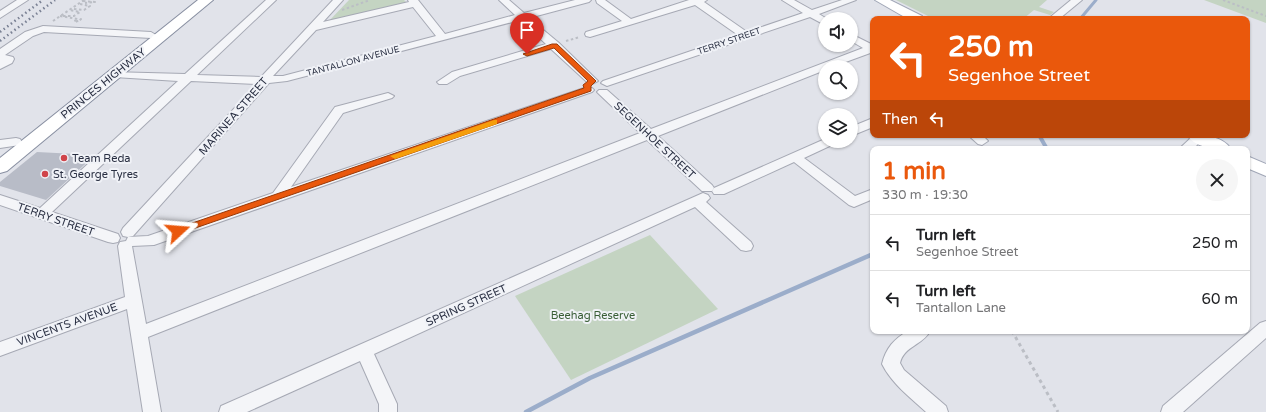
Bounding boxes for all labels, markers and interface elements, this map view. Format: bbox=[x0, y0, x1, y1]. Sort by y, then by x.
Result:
map controls bbox=[818, 12, 858, 148]
button: sound bbox=[818, 12, 858, 52]
pin bbox=[510, 13, 544, 54]
icon: arrive bbox=[516, 19, 538, 41]
street label: TERRY STREET bbox=[696, 25, 763, 57]
text: 250 m bbox=[948, 30, 1034, 64]
icon: left bbox=[882, 32, 934, 84]
street label: TANTALLON AVENUE bbox=[305, 44, 401, 79]
street label: PRINCES HIGHWAY bbox=[58, 45, 148, 122]
button: search bbox=[818, 60, 858, 100]
text: Segenhoe Street bbox=[948, 64, 1090, 86]
street label: MARINEA STREET bbox=[196, 75, 271, 158]
street label: SEGENHOE STREET bbox=[611, 99, 698, 182]
button: layers bbox=[818, 108, 858, 148]
icon: left bbox=[926, 108, 948, 130]
text: Then bbox=[882, 110, 918, 128]
place label: Team Reda bbox=[72, 152, 131, 165]
marker: Team Reda bbox=[59, 153, 69, 163]
text: 1 min bbox=[882, 157, 946, 186]
button: close bbox=[1196, 159, 1238, 201]
place label: St. George Tyres bbox=[53, 168, 138, 181]
marker: St. George Tyres bbox=[40, 169, 50, 179]
text: 330 m · 19:30 bbox=[882, 187, 968, 203]
street label: TERRY STREET bbox=[15, 200, 96, 239]
position arrow bbox=[157, 210, 199, 252]
text: Turn left bbox=[916, 226, 976, 244]
icon: left bbox=[882, 232, 904, 254]
text: 250 m bbox=[1192, 234, 1238, 252]
text: Segenhoe Street bbox=[916, 244, 1019, 260]
street label: SPRING STREET bbox=[424, 282, 509, 329]
text: Turn left bbox=[916, 282, 976, 300]
icon: left bbox=[882, 288, 904, 310]
text: 60 m bbox=[1201, 290, 1238, 308]
street label: VINCENTS AVENUE bbox=[15, 300, 119, 349]
text: Tantallon Lane bbox=[916, 300, 1006, 316]
park label: Beehag Reserve bbox=[551, 309, 635, 322]

